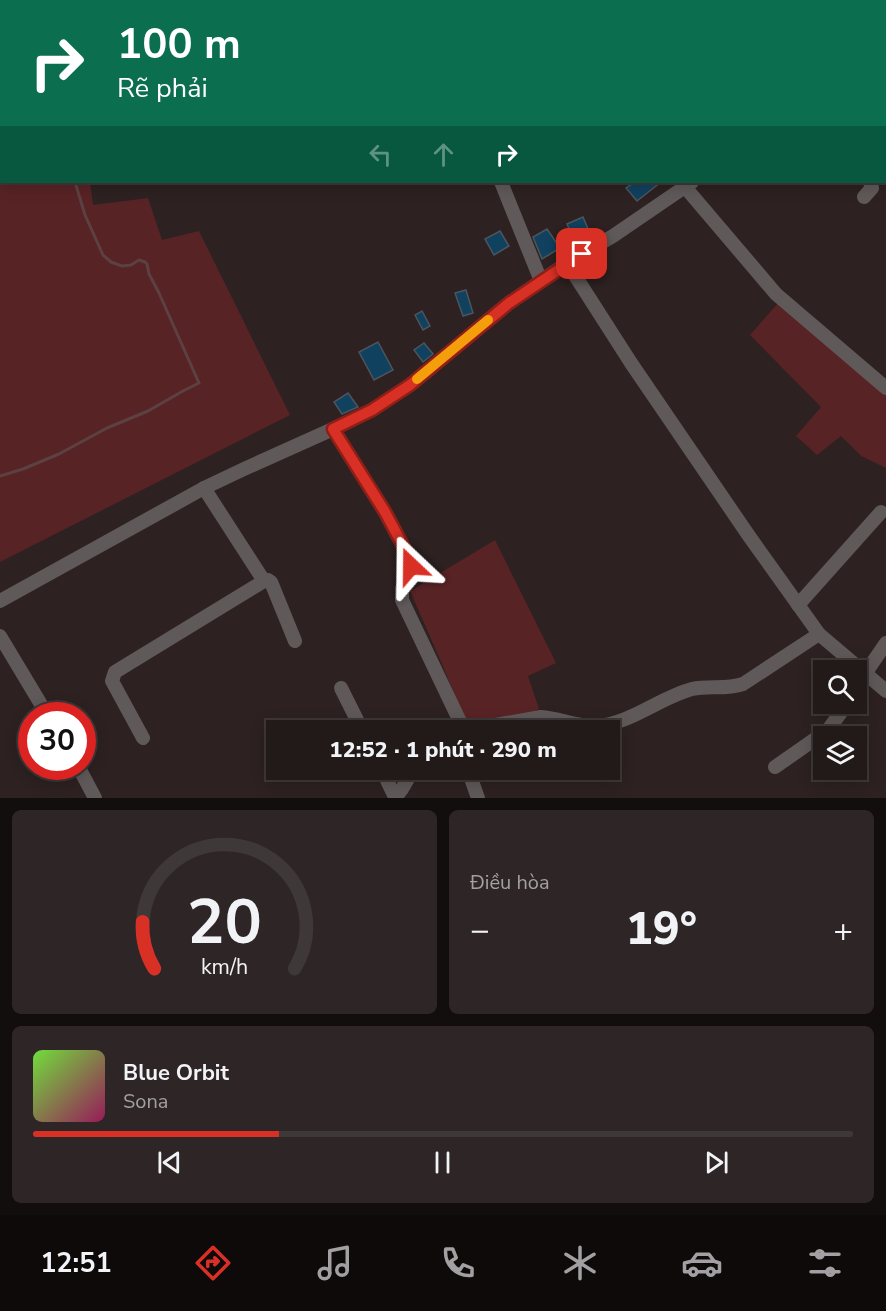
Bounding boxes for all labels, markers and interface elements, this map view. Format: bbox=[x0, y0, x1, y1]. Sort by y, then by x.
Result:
text: 100 m bbox=[117, 16, 241, 73]
icon: right bbox=[18, 24, 96, 102]
text: Rẽ phải bbox=[117, 70, 208, 107]
icon: left bbox=[364, 138, 397, 171]
icon: ahead bbox=[427, 138, 460, 171]
icon: right bbox=[490, 138, 523, 171]
pin bbox=[556, 228, 607, 279]
icon: arrive bbox=[565, 237, 598, 270]
position arrow bbox=[379, 534, 443, 598]
map controls bbox=[813, 660, 867, 780]
button: search bbox=[813, 660, 867, 714]
speed limit sign: 30 bbox=[18, 702, 96, 780]
button: layers bbox=[813, 726, 867, 780]
text: 12:52 · 1 phút · 290 m bbox=[329, 735, 557, 765]
text: Điều hòa bbox=[470, 869, 550, 896]
text: 20 bbox=[187, 880, 262, 965]
text: 19° bbox=[626, 899, 697, 960]
text: − bbox=[470, 908, 490, 953]
text: + bbox=[833, 908, 853, 953]
text: km/h bbox=[201, 952, 248, 982]
text: Blue Orbit bbox=[123, 1058, 229, 1088]
text: Sona bbox=[123, 1088, 168, 1115]
icon: previous bbox=[153, 1146, 186, 1179]
icon: pause bbox=[426, 1146, 459, 1179]
icon: next bbox=[700, 1146, 733, 1179]
icon: directions bbox=[192, 1242, 234, 1284]
icon: music bbox=[314, 1242, 356, 1284]
icon: phone bbox=[437, 1242, 479, 1284]
icon: climate bbox=[559, 1242, 601, 1284]
icon: car bbox=[681, 1242, 723, 1284]
icon: filters bbox=[804, 1242, 846, 1284]
text: 12:51 bbox=[40, 1245, 112, 1282]

